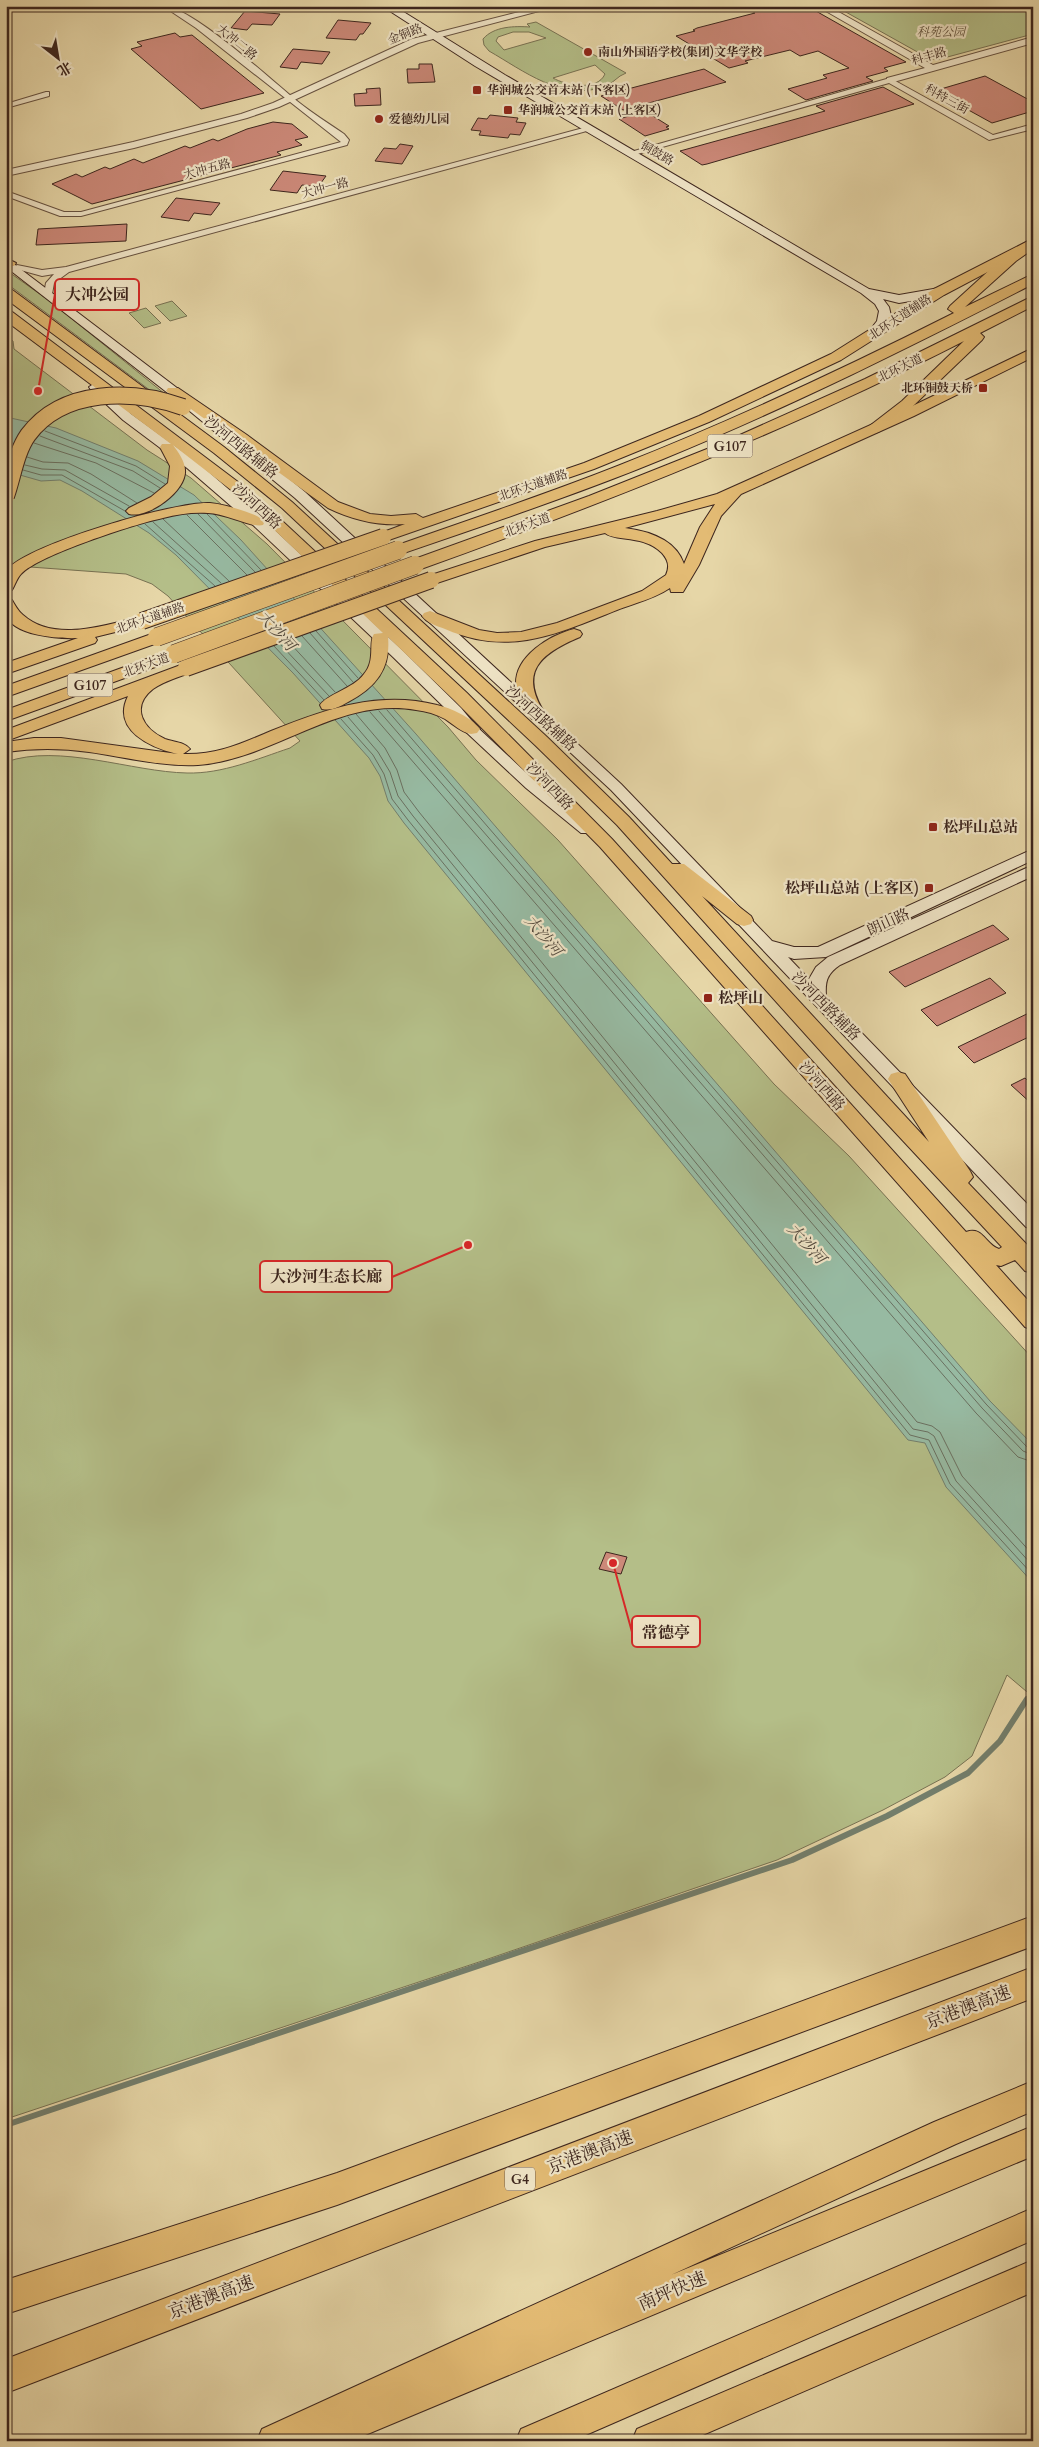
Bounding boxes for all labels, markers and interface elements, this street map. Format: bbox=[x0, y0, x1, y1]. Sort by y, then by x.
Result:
street label: 金铜路 bbox=[385, 20, 425, 48]
street label: 大冲二路 bbox=[213, 21, 261, 63]
park label: 科苑公园 bbox=[917, 24, 967, 40]
north arrow bbox=[32, 32, 82, 82]
street label: 科丰路 bbox=[909, 43, 949, 69]
place label: 南山外国语学校(集团)文华学校 bbox=[598, 44, 762, 60]
marker: 南山外国语学校(集团)文华学校 bbox=[582, 46, 594, 58]
text: 北 bbox=[54, 57, 75, 80]
street label: 科特三街 bbox=[922, 80, 973, 118]
place label: 华润城公交首末站 (下客区) bbox=[487, 82, 630, 98]
marker: 华润城公交首末站 (下客区) bbox=[471, 84, 483, 96]
place label: 华润城公交首末站 (上客区) bbox=[518, 102, 661, 118]
marker: 华润城公交首末站 (上客区) bbox=[502, 104, 514, 116]
place label: 爱德幼儿园 bbox=[389, 111, 449, 127]
marker: 爱德幼儿园 bbox=[373, 113, 385, 125]
street label: 铜鼓路 bbox=[637, 137, 677, 169]
street label: 大冲五路 bbox=[182, 155, 232, 183]
street label: 大冲一路 bbox=[300, 174, 350, 202]
callout: 大冲公园 bbox=[55, 279, 139, 310]
text: 大冲公园 bbox=[65, 284, 129, 306]
street label: 北环大道辅路 bbox=[865, 291, 935, 343]
street label: 北环大道 bbox=[875, 350, 925, 386]
place label: 北环铜鼓天桥 bbox=[901, 380, 973, 396]
marker: 北环铜鼓天桥 bbox=[977, 382, 989, 394]
street label: 沙河西路辅路 bbox=[200, 411, 282, 483]
road number: G107 bbox=[708, 434, 752, 458]
street label: 北环大道辅路 bbox=[496, 466, 570, 504]
street label: 沙河西路 bbox=[228, 478, 286, 534]
street label: 北环大道 bbox=[502, 509, 552, 541]
street label: 北环大道辅路 bbox=[113, 599, 187, 637]
water label: 大沙河 bbox=[252, 605, 302, 658]
street label: 北环大道 bbox=[121, 649, 171, 681]
road number: G107 bbox=[68, 674, 112, 696]
street label: 沙河西路辅路 bbox=[501, 680, 581, 756]
street label: 沙河西路 bbox=[522, 757, 578, 815]
place label: 松坪山总站 bbox=[943, 817, 1018, 837]
marker: 松坪山总站 bbox=[927, 821, 939, 833]
place label: 松坪山总站 (上客区) bbox=[785, 878, 919, 898]
marker: 松坪山总站 (上客区) bbox=[923, 882, 935, 894]
street label: 朗山路 bbox=[863, 904, 913, 940]
water label: 大沙河 bbox=[519, 910, 569, 963]
street label: 沙河西路辅路 bbox=[787, 967, 865, 1045]
place label: 松坪山 bbox=[718, 988, 763, 1008]
marker: 松坪山 bbox=[702, 992, 714, 1004]
street label: 沙河西路 bbox=[794, 1057, 850, 1115]
water label: 大沙河 bbox=[782, 1218, 832, 1271]
callout: 大沙河生态长廊 bbox=[260, 1261, 392, 1292]
text: 大沙河生态长廊 bbox=[270, 1266, 382, 1288]
callout: 常德亭 bbox=[632, 1616, 700, 1647]
text: 常德亭 bbox=[642, 1622, 690, 1644]
street label: 京港澳高速 bbox=[922, 1980, 1015, 2035]
street label: 京港澳高速 bbox=[544, 2125, 637, 2180]
road number: G4 bbox=[505, 2168, 535, 2190]
street label: 南坪快速 bbox=[634, 2266, 710, 2317]
street label: 京港澳高速 bbox=[165, 2270, 258, 2325]

